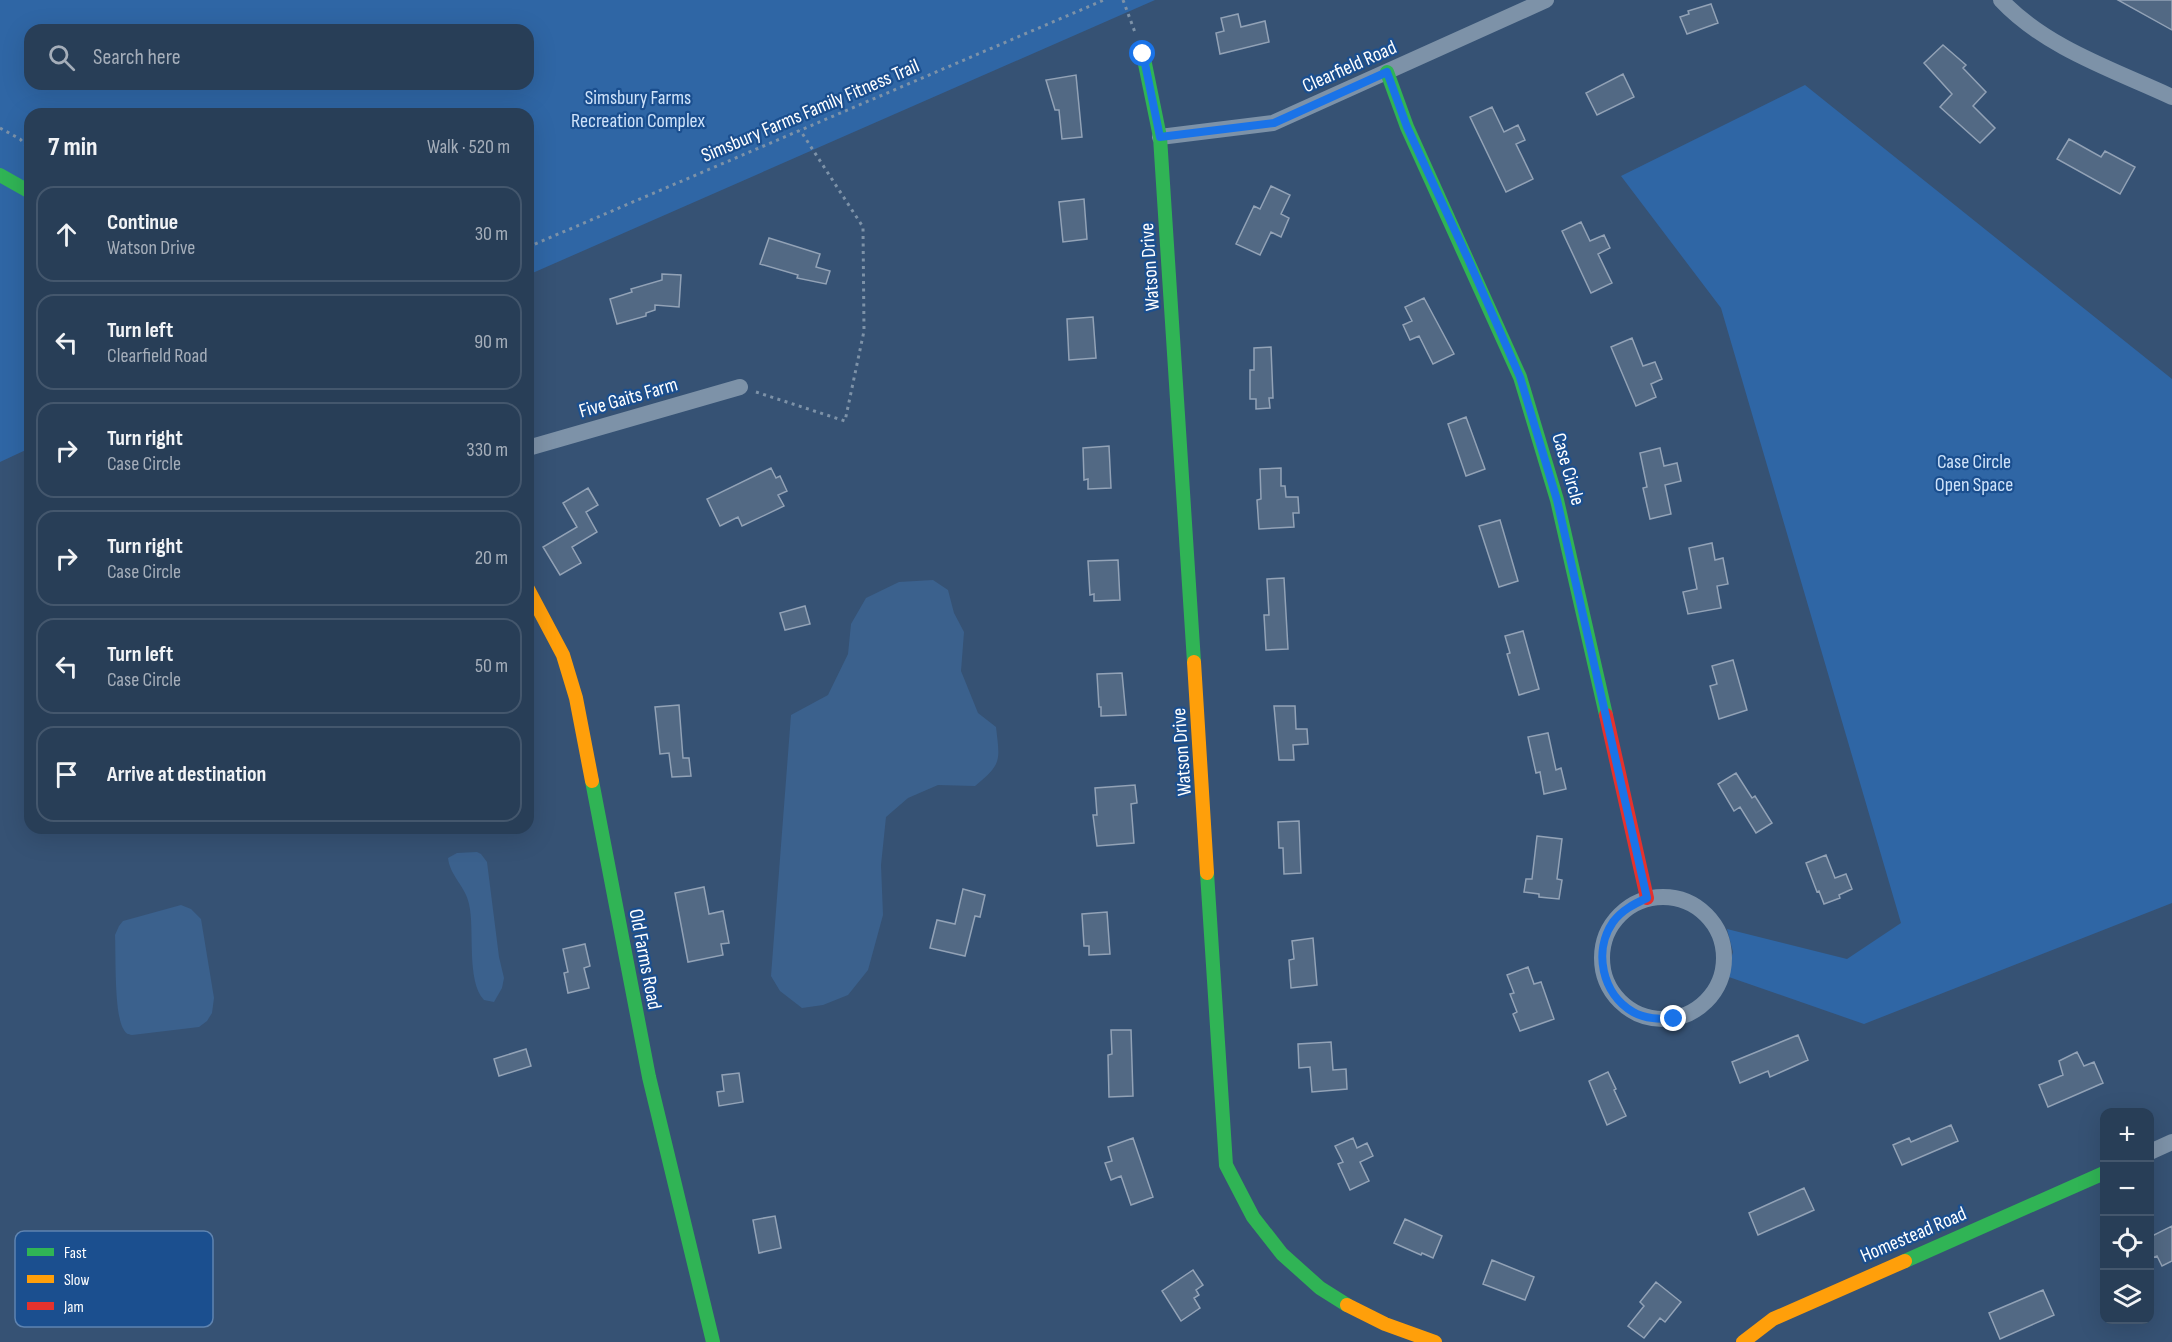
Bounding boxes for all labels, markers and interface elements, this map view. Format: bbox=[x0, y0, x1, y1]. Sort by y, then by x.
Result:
search box bbox=[24, 24, 534, 90]
street label: Clearfield Road bbox=[1299, 36, 1400, 98]
route start bbox=[1129, 40, 1155, 66]
icon: search bbox=[45, 41, 78, 74]
text: Search here bbox=[93, 44, 180, 71]
street label: Simsbury Farms Family Fitness Trail bbox=[698, 54, 923, 168]
park label: Simsbury Farms Recreation Complex bbox=[571, 86, 705, 133]
text: 7 min bbox=[48, 132, 97, 163]
text: Walk · 520 m bbox=[427, 135, 510, 159]
text: Continue bbox=[107, 209, 178, 236]
icon: ahead bbox=[50, 218, 83, 251]
text: 30 m bbox=[475, 222, 508, 246]
street label: Watson Drive bbox=[1135, 222, 1165, 312]
text: Watson Drive bbox=[107, 236, 195, 260]
text: Turn left bbox=[107, 317, 173, 344]
icon: left bbox=[50, 326, 83, 359]
text: 90 m bbox=[474, 330, 508, 354]
text: Clearfield Road bbox=[107, 344, 208, 368]
street label: Five Gaits Farm bbox=[576, 372, 680, 423]
text: Turn right bbox=[107, 425, 183, 452]
street label: Case Circle bbox=[1546, 430, 1590, 508]
icon: right bbox=[50, 434, 83, 467]
text: 330 m bbox=[466, 438, 508, 462]
park label: Case Circle Open Space bbox=[1935, 450, 2013, 497]
text: Case Circle bbox=[107, 452, 181, 476]
text: Turn right bbox=[107, 533, 183, 560]
icon: right bbox=[50, 542, 83, 575]
text: 20 m bbox=[475, 546, 508, 570]
text: Case Circle bbox=[107, 560, 181, 584]
text: Turn left bbox=[107, 641, 173, 668]
icon: left bbox=[50, 650, 83, 683]
text: 50 m bbox=[475, 654, 508, 678]
text: Case Circle bbox=[107, 668, 181, 692]
street label: Watson Drive bbox=[1167, 707, 1197, 797]
icon: arrive bbox=[50, 758, 83, 791]
text: Arrive at destination bbox=[107, 761, 266, 788]
street label: Old Farms Road bbox=[623, 907, 667, 1012]
route end bbox=[1660, 1005, 1686, 1031]
map controls bbox=[2100, 1108, 2154, 1324]
button: + bbox=[2100, 1108, 2154, 1162]
button: − bbox=[2100, 1162, 2154, 1216]
street label: Homestead Road bbox=[1857, 1202, 1970, 1268]
button: locate bbox=[2100, 1216, 2154, 1270]
legend bbox=[15, 1231, 213, 1327]
text: Fast bbox=[64, 1244, 87, 1263]
button: layers bbox=[2100, 1270, 2154, 1324]
text: Slow bbox=[64, 1271, 89, 1290]
text: Jam bbox=[63, 1298, 84, 1317]

